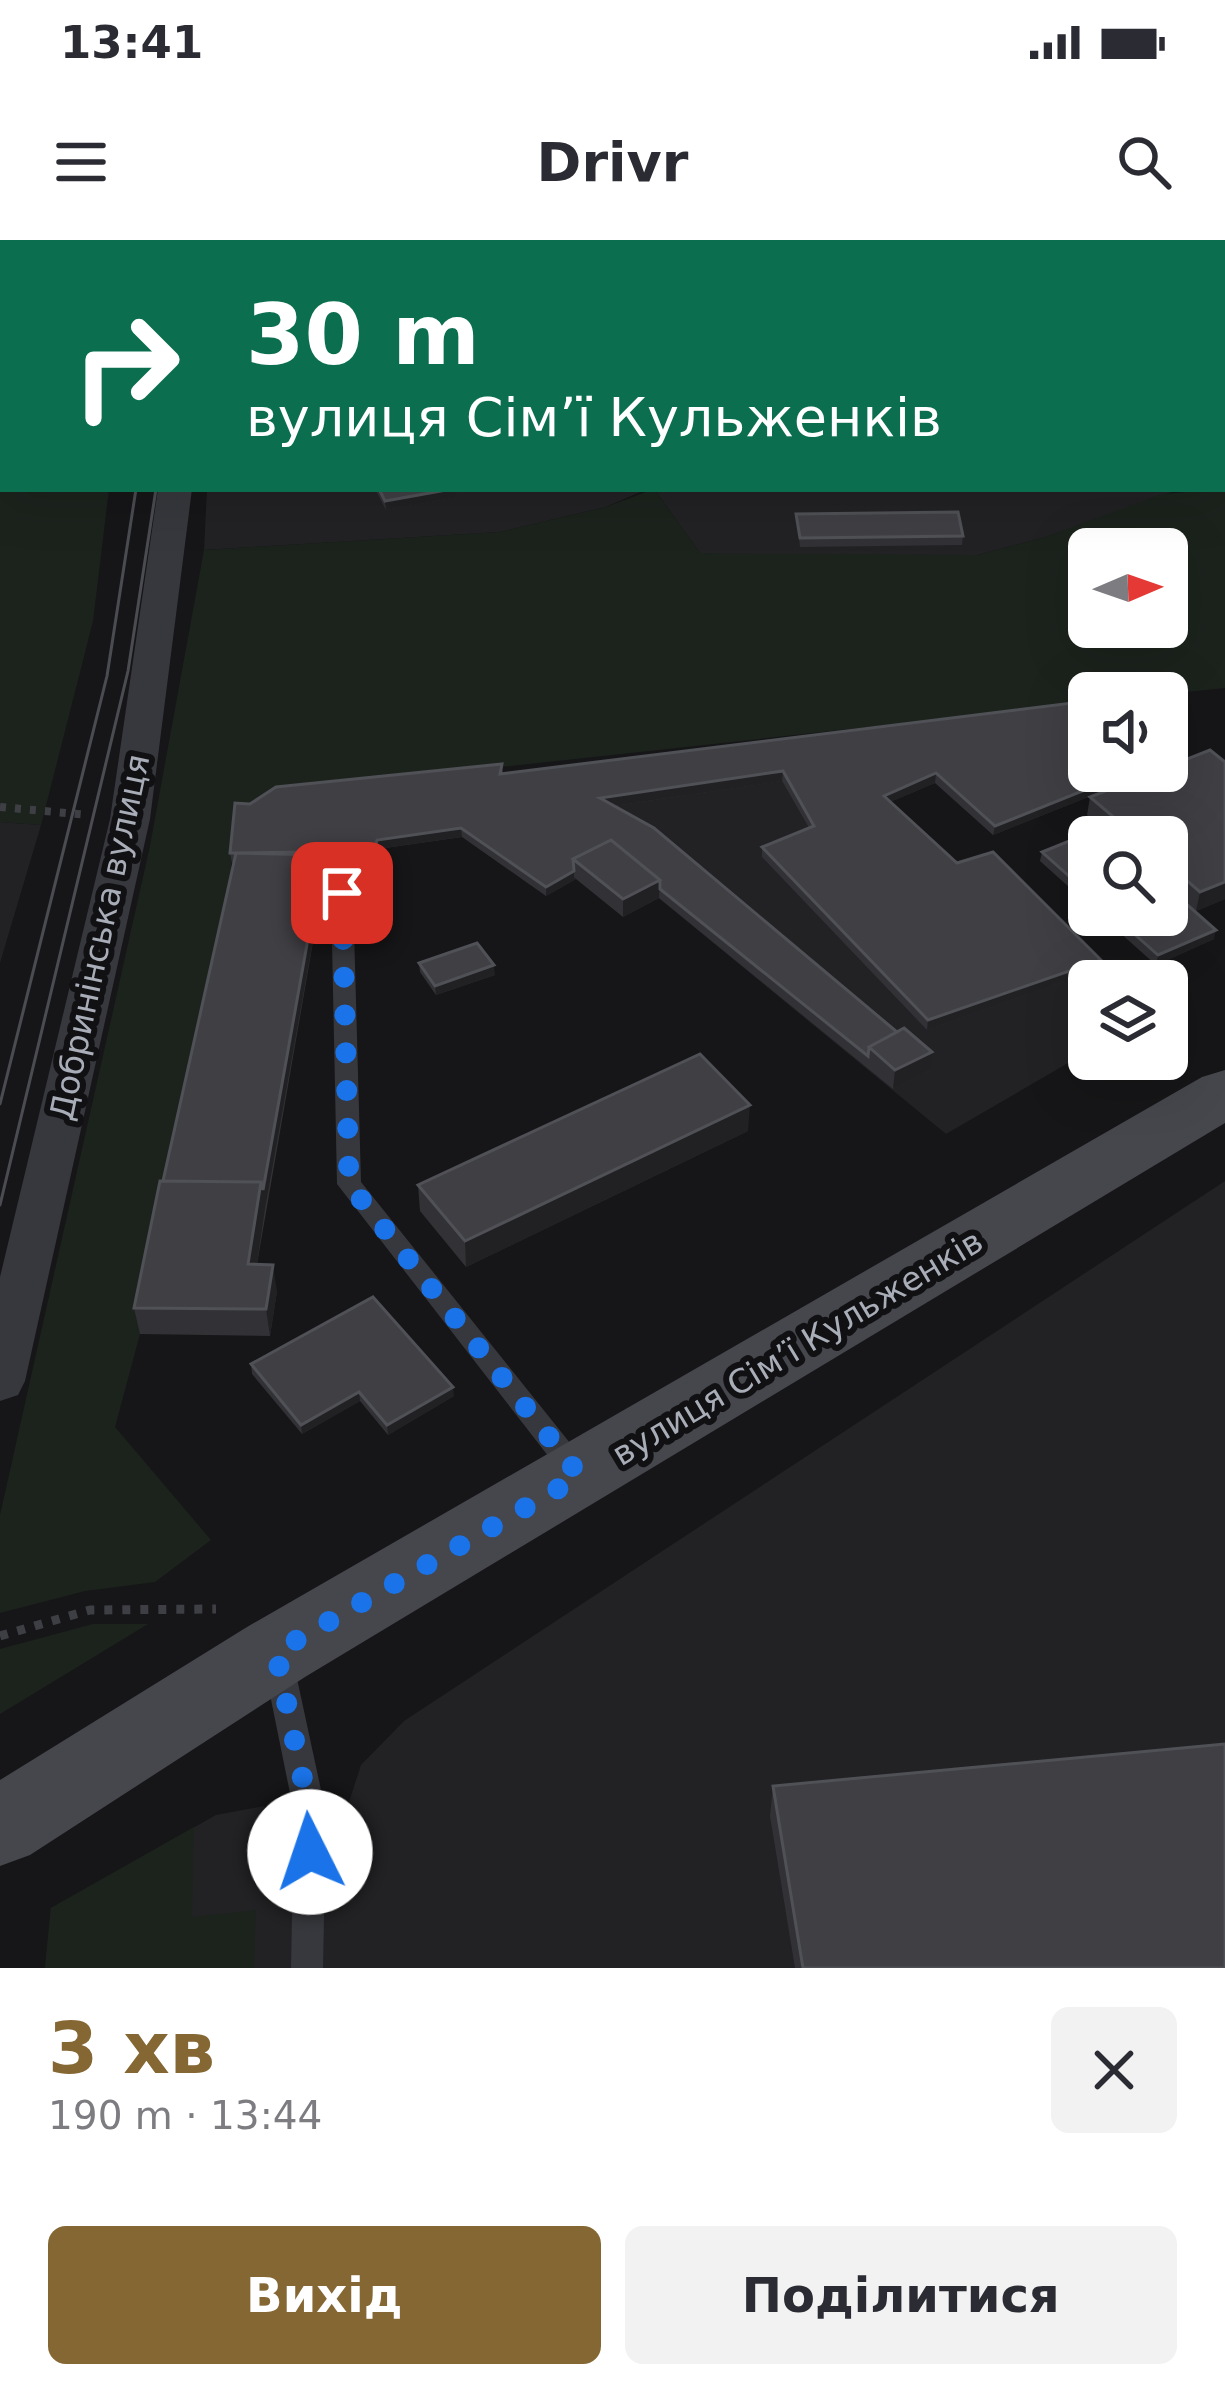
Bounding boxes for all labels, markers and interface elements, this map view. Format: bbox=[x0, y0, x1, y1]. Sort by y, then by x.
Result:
text: 13:41 bbox=[60, 16, 203, 69]
icon: menu bbox=[48, 129, 114, 195]
icon: search bbox=[1111, 129, 1177, 195]
text: Drivr bbox=[537, 131, 688, 194]
text: 30 m bbox=[246, 286, 480, 384]
icon: right bbox=[48, 288, 204, 444]
text: вулиця Сімʼї Кульженків bbox=[246, 386, 942, 449]
north arrow bbox=[1068, 528, 1188, 648]
map controls bbox=[1068, 528, 1188, 1080]
button: sound bbox=[1068, 672, 1188, 792]
street label: Добринінська вулиця bbox=[42, 751, 157, 1124]
button: search bbox=[1068, 816, 1188, 936]
pin bbox=[291, 842, 393, 944]
icon: arrive bbox=[309, 860, 375, 926]
button: layers bbox=[1068, 960, 1188, 1080]
street label: вулиця Сімʼї Кульженків bbox=[605, 1221, 990, 1474]
position arrow bbox=[247, 1789, 373, 1915]
text: 3 хв bbox=[48, 2006, 215, 2090]
button: close bbox=[1051, 2007, 1177, 2133]
text: 190 m · 13:44 bbox=[48, 2093, 322, 2138]
button: Вихід bbox=[48, 2226, 601, 2364]
button: Поділитися bbox=[625, 2226, 1177, 2364]

